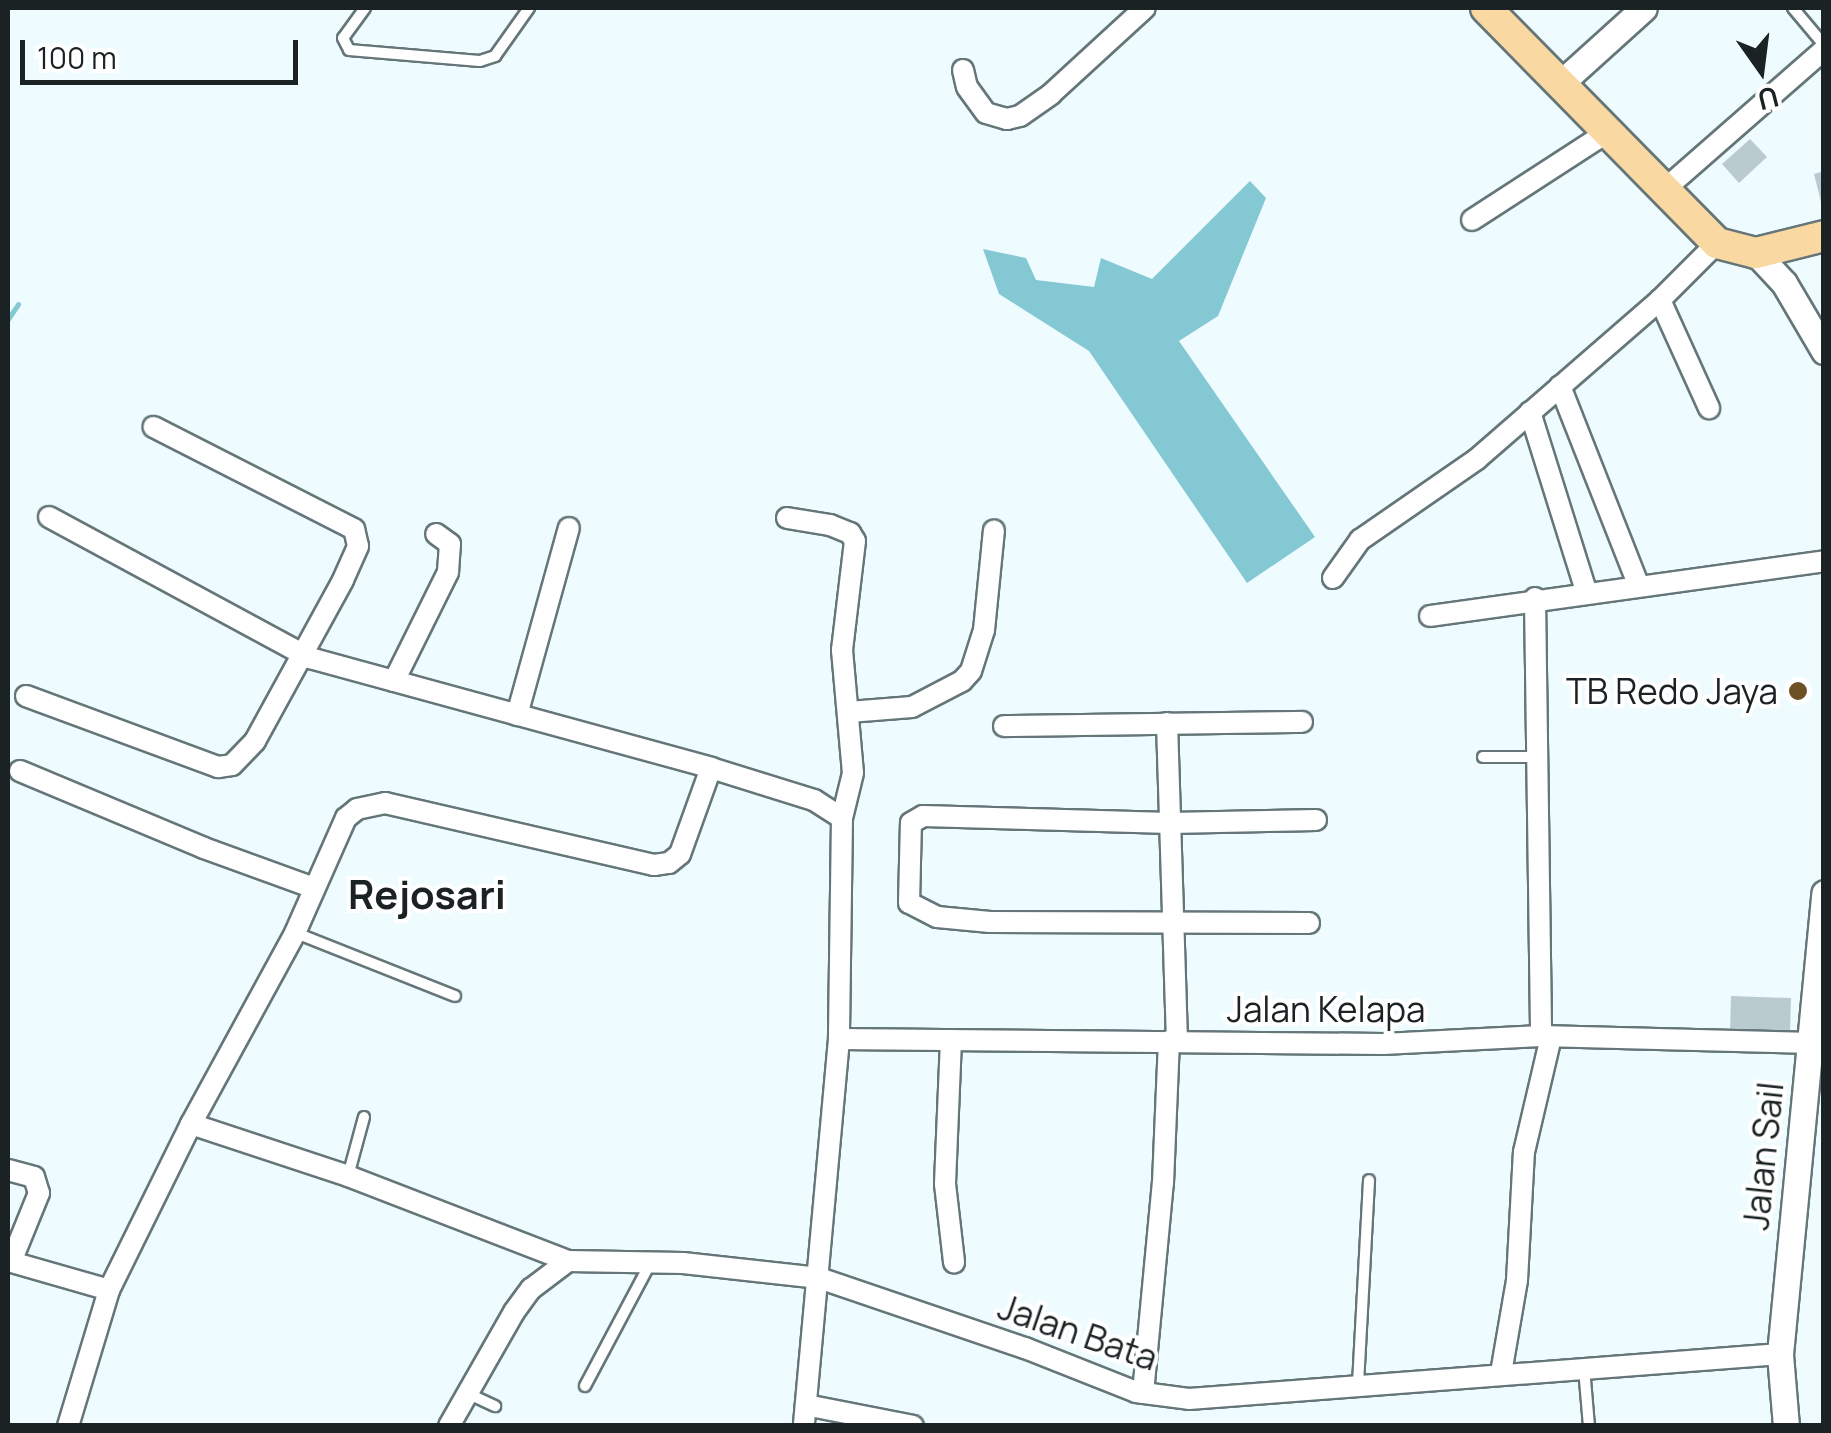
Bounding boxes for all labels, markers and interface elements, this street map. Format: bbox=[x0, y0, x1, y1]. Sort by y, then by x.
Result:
scale bar bbox=[25, 20, 302, 82]
north arrow bbox=[1711, 20, 1811, 120]
text: 100 m bbox=[37, 37, 117, 78]
text: U bbox=[1754, 78, 1783, 120]
place label: TB Redo Jaya bbox=[1566, 670, 1778, 712]
marker: TB Redo Jaya bbox=[1787, 680, 1809, 702]
district label: Rejosari bbox=[348, 870, 506, 918]
street label: Jalan Kelapa bbox=[1227, 988, 1425, 1030]
street label: Jalan Sail bbox=[1734, 1080, 1792, 1232]
street label: Jalan Bata bbox=[993, 1285, 1163, 1379]

